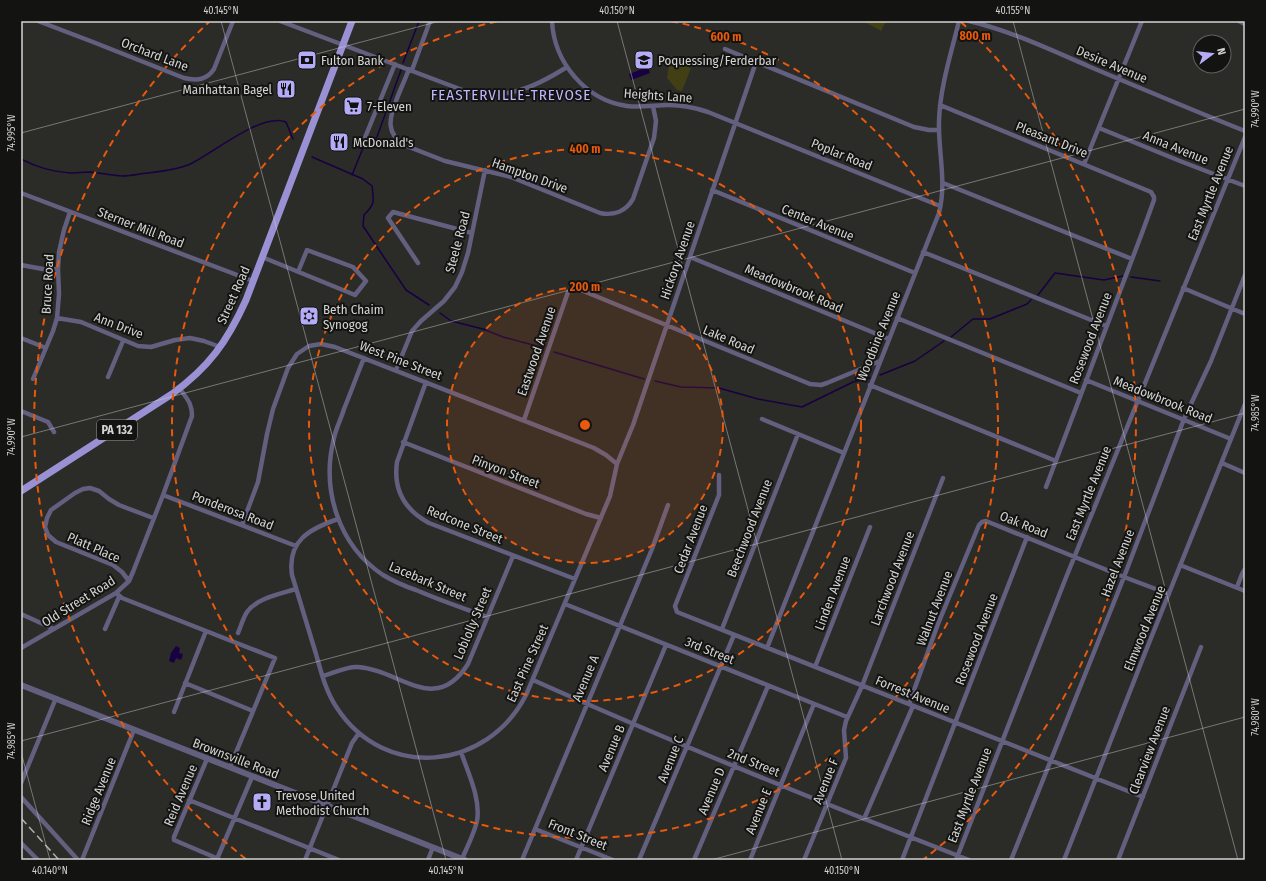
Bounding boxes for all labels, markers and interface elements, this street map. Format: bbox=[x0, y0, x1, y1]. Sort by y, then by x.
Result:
text: 40.145°N bbox=[203, 5, 239, 17]
text: 40.150°N bbox=[599, 5, 635, 17]
text: 40.155°N bbox=[996, 5, 1030, 17]
text: 800 m bbox=[959, 29, 991, 43]
text: 600 m bbox=[710, 30, 742, 44]
north arrow bbox=[1192, 34, 1232, 74]
street label: Orchard Lane bbox=[119, 35, 190, 74]
street label: Desire Avenue bbox=[1074, 43, 1149, 86]
text: N bbox=[1214, 47, 1228, 56]
bank icon: Fulton Bank bbox=[296, 49, 318, 71]
school or university icon: Poquessing/Ferderbar bbox=[633, 49, 655, 71]
place label: Fulton Bank bbox=[321, 53, 385, 68]
place label: Poquessing/Ferderbar bbox=[658, 53, 777, 68]
restaurant icon: Manhattan Bagel bbox=[275, 78, 297, 100]
place label: Manhattan Bagel bbox=[183, 82, 273, 97]
district label: FEASTERVILLE-TREVOSE bbox=[431, 86, 591, 104]
street label: Heights Lane bbox=[623, 86, 693, 105]
text: 74.990°W bbox=[1250, 90, 1262, 128]
supermarket icon: 7-Eleven bbox=[342, 95, 364, 117]
place label: 7-Eleven bbox=[367, 99, 412, 114]
text: 74.995°W bbox=[6, 114, 18, 151]
street label: Pleasant Drive bbox=[1014, 118, 1090, 161]
street label: Anna Avenue bbox=[1141, 128, 1211, 167]
restaurant icon: McDonald's bbox=[328, 131, 350, 153]
place label: McDonald's bbox=[353, 135, 414, 150]
street label: Poplar Road bbox=[809, 135, 875, 173]
text: 400 m bbox=[570, 142, 600, 156]
street label: East Myrtle Avenue bbox=[1185, 144, 1236, 243]
street label: Hampton Drive bbox=[490, 155, 570, 196]
street label: Center Avenue bbox=[779, 201, 856, 244]
street label: Sterner Mill Road bbox=[95, 204, 186, 251]
street label: Steele Road bbox=[442, 210, 473, 275]
street label: Hickory Avenue bbox=[657, 219, 698, 301]
street label: Bruce Road bbox=[38, 254, 57, 314]
street label: Meadowbrook Road bbox=[743, 261, 845, 316]
street label: Street Road bbox=[214, 264, 253, 327]
text: 200 m bbox=[569, 280, 600, 294]
street label: Woodbine Avenue bbox=[854, 289, 903, 383]
street label: Rosewood Avenue bbox=[1066, 290, 1115, 386]
place label: Beth Chaim Synogog bbox=[323, 302, 384, 332]
synagogue icon: Beth Chaim Synogog bbox=[298, 305, 320, 327]
street label: Eastwood Avenue bbox=[514, 305, 559, 398]
street label: Ann Drive bbox=[92, 309, 145, 342]
street label: Lake Road bbox=[701, 322, 757, 357]
street label: West Pine Street bbox=[357, 338, 445, 383]
street label: Meadowbrook Road bbox=[1111, 373, 1214, 426]
text: 74.985°W bbox=[1250, 394, 1262, 431]
text: 74.990°W bbox=[6, 418, 18, 456]
centre of rings bbox=[578, 418, 592, 432]
road number: PA 132 bbox=[97, 420, 137, 440]
street label: East Myrtle Avenue bbox=[1063, 444, 1114, 543]
street label: Pinyon Street bbox=[470, 452, 542, 492]
street label: Beechwood Avenue bbox=[724, 477, 775, 579]
street label: Ponderosa Road bbox=[190, 488, 276, 533]
street label: Redcone Street bbox=[425, 502, 506, 547]
street label: Cedar Avenue bbox=[670, 503, 711, 576]
street label: Oak Road bbox=[998, 508, 1050, 541]
street label: Hazel Avenue bbox=[1098, 527, 1137, 599]
street label: Platt Place bbox=[65, 529, 122, 566]
street label: Larchwood Avenue bbox=[868, 529, 917, 628]
street label: Linden Avenue bbox=[811, 554, 853, 632]
street label: Lacebark Street bbox=[387, 558, 469, 605]
street label: Walnut Avenue bbox=[913, 569, 956, 648]
street label: Old Street Road bbox=[39, 573, 118, 630]
street label: Elmwood Avenue bbox=[1121, 583, 1168, 673]
street label: Loblolly Street bbox=[451, 584, 495, 662]
street label: Rosewood Avenue bbox=[952, 591, 1001, 687]
street label: East Pine Street bbox=[504, 621, 552, 704]
street label: 3rd Street bbox=[683, 634, 737, 667]
street label: Avenue A bbox=[569, 653, 602, 704]
street label: Forrest Avenue bbox=[873, 673, 952, 716]
text: 74.980°W bbox=[1250, 698, 1262, 736]
street label: Clearview Avenue bbox=[1126, 704, 1173, 796]
text: 74.985°W bbox=[6, 722, 18, 759]
street label: Avenue B bbox=[595, 723, 628, 774]
street label: Avenue C bbox=[654, 733, 687, 785]
street label: Brownsville Road bbox=[191, 735, 281, 782]
street label: 2nd Street bbox=[726, 745, 783, 780]
street label: East Myrtle Avenue bbox=[944, 745, 995, 845]
street label: Ridge Avenue bbox=[78, 755, 119, 827]
street label: Avenue F bbox=[810, 756, 841, 806]
street label: Reid Avenue bbox=[161, 762, 200, 828]
street label: Avenue D bbox=[695, 765, 728, 817]
street label: Avenue E bbox=[742, 786, 774, 836]
place label: Trevose United Methodist Church bbox=[276, 788, 369, 818]
church icon: Trevose United Methodist Church bbox=[251, 791, 273, 813]
street label: Front Street bbox=[546, 816, 610, 853]
text: 40.140°N bbox=[32, 865, 68, 877]
text: 40.145°N bbox=[428, 865, 464, 877]
text: 40.150°N bbox=[824, 865, 860, 877]

